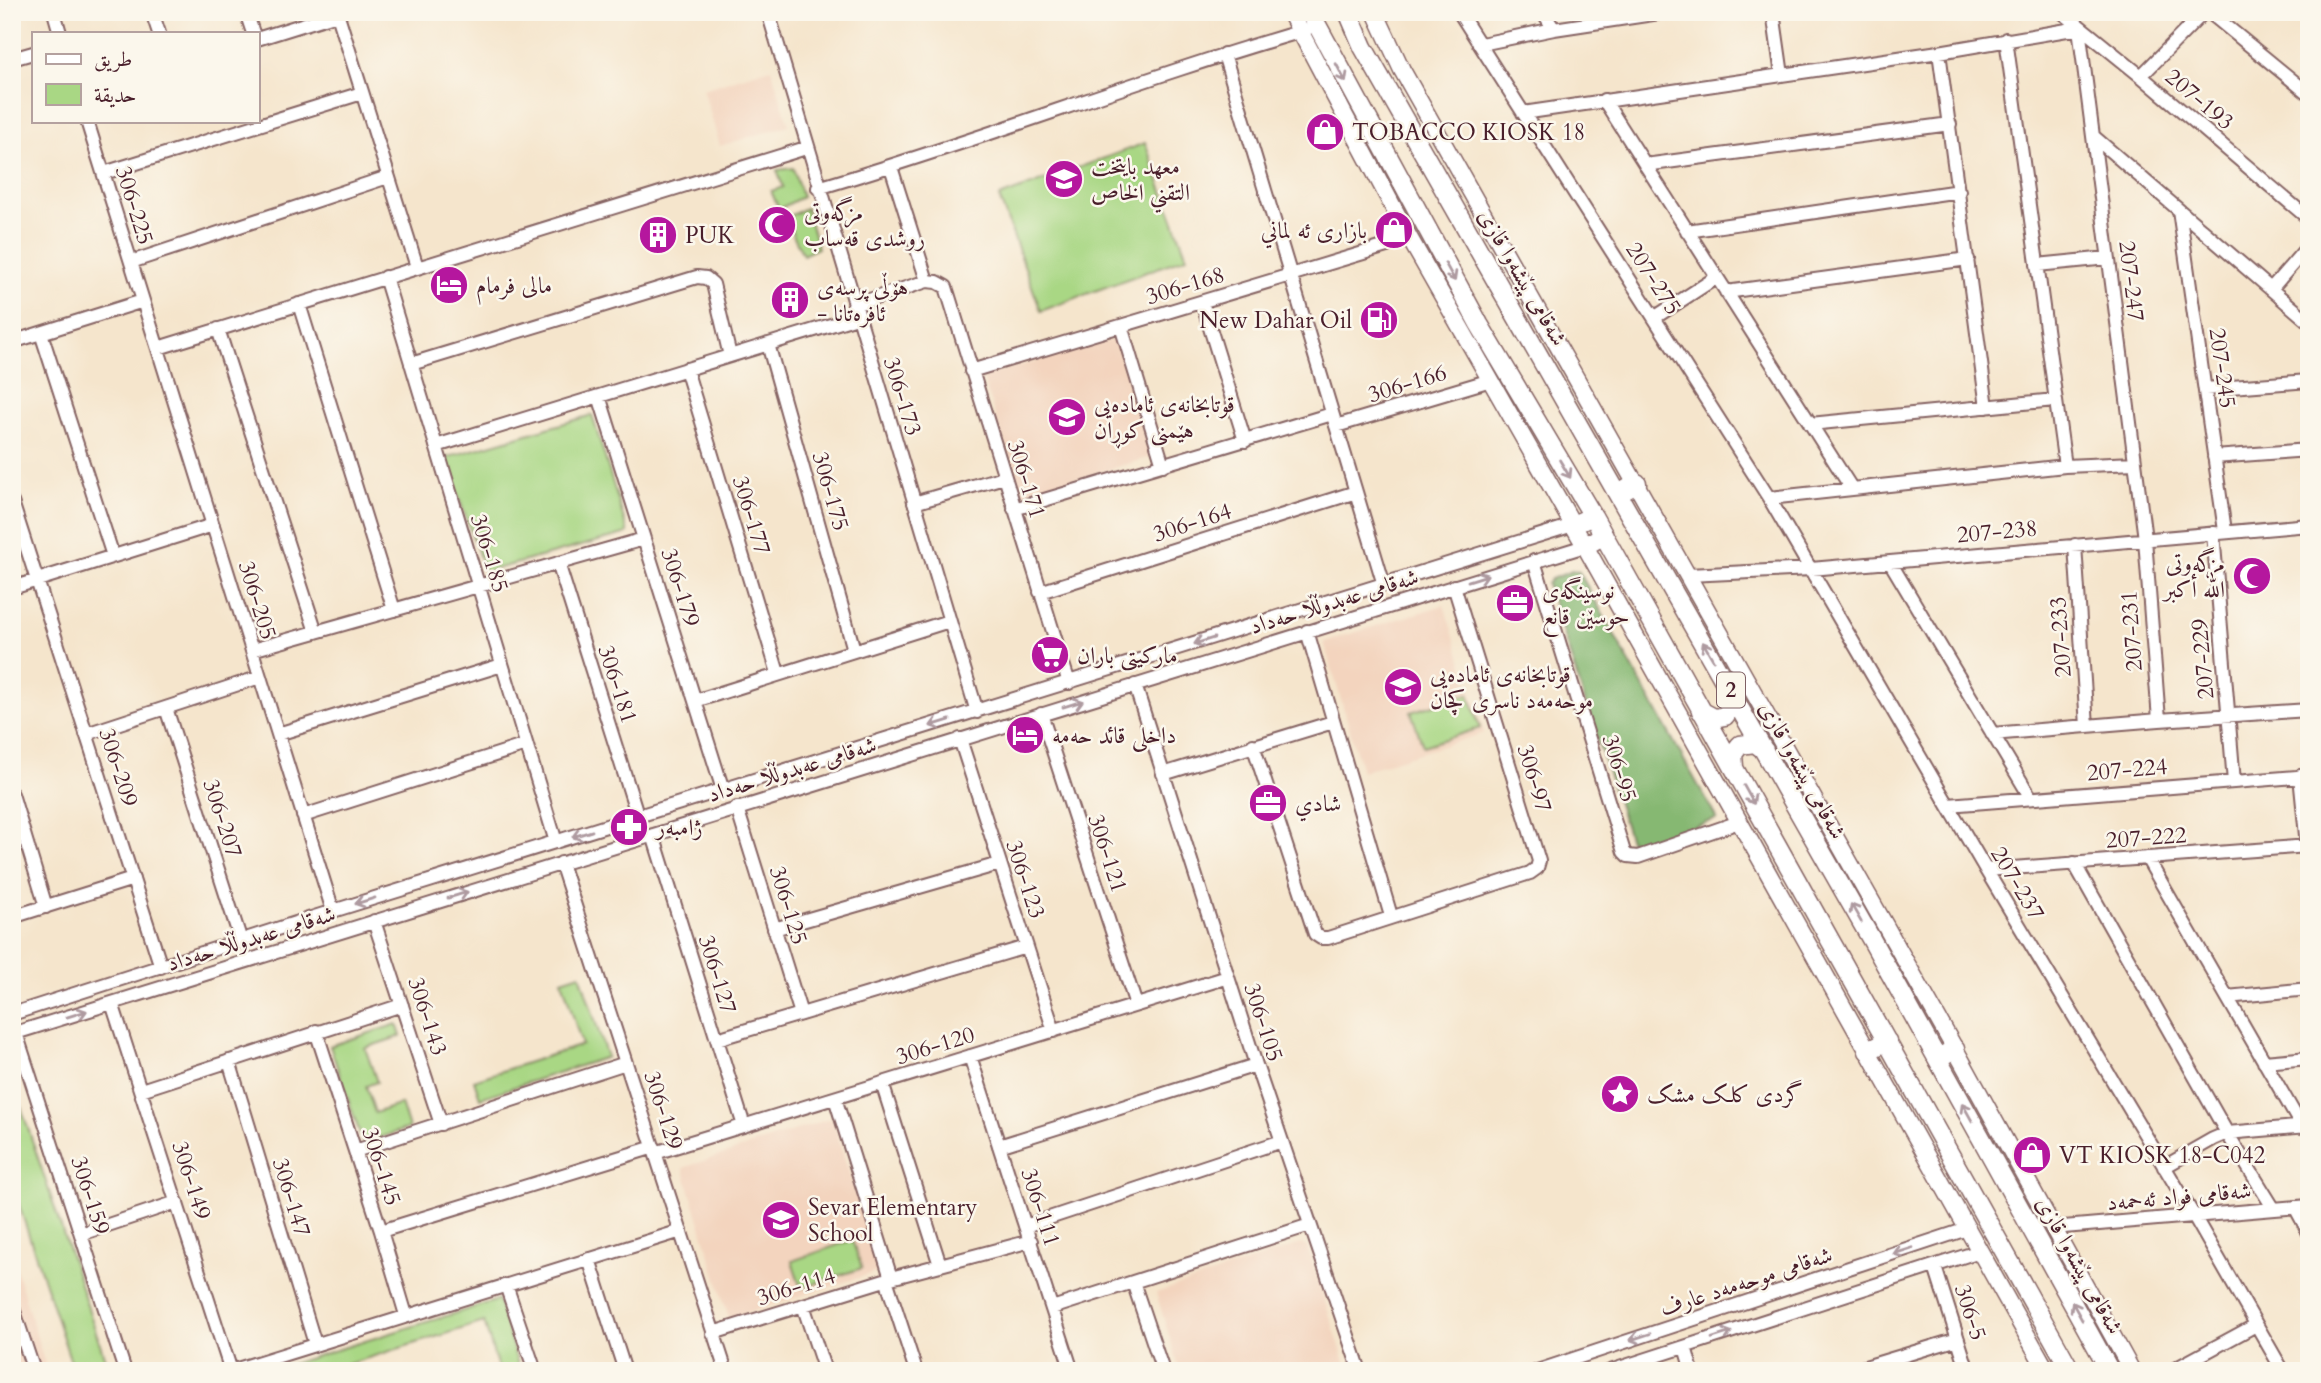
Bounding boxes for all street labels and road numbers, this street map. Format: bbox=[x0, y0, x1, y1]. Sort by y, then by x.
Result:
street label: 207-193 bbox=[2159, 61, 2241, 137]
street label: 306-225 bbox=[108, 162, 161, 248]
street label: شەقامی پێشەوا قازی bbox=[1471, 203, 1574, 352]
street label: 207-275 bbox=[1619, 236, 1689, 321]
street label: 207-247 bbox=[2111, 239, 2152, 323]
street label: 306-168 bbox=[1142, 259, 1228, 312]
street label: 207-245 bbox=[2202, 326, 2243, 410]
street label: 306-173 bbox=[876, 353, 929, 439]
street label: 306-166 bbox=[1364, 357, 1450, 410]
street label: 306-171 bbox=[1000, 436, 1053, 522]
street label: 306-175 bbox=[804, 448, 857, 534]
street label: 306-177 bbox=[725, 472, 778, 558]
street label: 306-164 bbox=[1149, 495, 1236, 550]
street label: 306-185 bbox=[463, 510, 516, 596]
street label: 207-238 bbox=[1955, 513, 2039, 550]
street label: 306-179 bbox=[653, 544, 708, 630]
street label: 306-205 bbox=[231, 557, 284, 643]
street label: شەقامی عەبدوڵڵا حەداد bbox=[1246, 561, 1422, 642]
street label: 207-231 bbox=[2113, 590, 2150, 672]
street label: 207-233 bbox=[2042, 596, 2079, 678]
street label: 207-229 bbox=[2184, 617, 2221, 701]
street label: 306-181 bbox=[590, 641, 645, 727]
road number: 2 bbox=[1717, 672, 1745, 708]
street label: شەقامی پێشەوا قازی bbox=[1752, 696, 1853, 845]
street label: 306-209 bbox=[91, 724, 146, 810]
street label: شەقامی عەبدوڵڵا حەداد bbox=[704, 729, 880, 810]
street label: 306-95 bbox=[1595, 731, 1644, 806]
street label: 306-97 bbox=[1510, 741, 1559, 816]
street label: 207-224 bbox=[2085, 751, 2169, 788]
street label: 306-207 bbox=[195, 775, 250, 861]
street label: 306-121 bbox=[1080, 810, 1135, 896]
street label: 207-222 bbox=[2105, 819, 2187, 856]
street label: 306-123 bbox=[998, 836, 1053, 922]
street label: 207-237 bbox=[1983, 841, 2052, 926]
street label: 306-125 bbox=[762, 862, 815, 948]
street label: شەقامی عەبدوڵڵا حەداد bbox=[163, 898, 339, 979]
street label: 306-127 bbox=[691, 931, 744, 1017]
street label: 306-143 bbox=[400, 973, 455, 1059]
street label: 306-105 bbox=[1236, 979, 1291, 1065]
street label: 306-120 bbox=[892, 1019, 978, 1072]
street label: 306-129 bbox=[636, 1067, 691, 1153]
street label: 306-145 bbox=[354, 1123, 409, 1209]
street label: 306-149 bbox=[164, 1137, 219, 1223]
street label: 306-159 bbox=[63, 1152, 118, 1238]
street label: 306-147 bbox=[265, 1154, 318, 1240]
street label: 306-111 bbox=[1013, 1164, 1068, 1250]
street label: شەقامی فواد ئەحمەد bbox=[2105, 1175, 2253, 1218]
street label: شەقامی پێشەوا قازی bbox=[2029, 1191, 2130, 1340]
street label: شەقامی موحەمەد عارف bbox=[1656, 1239, 1836, 1324]
street label: 306-114 bbox=[753, 1260, 840, 1313]
street label: 306-5 bbox=[1947, 1280, 1994, 1344]

